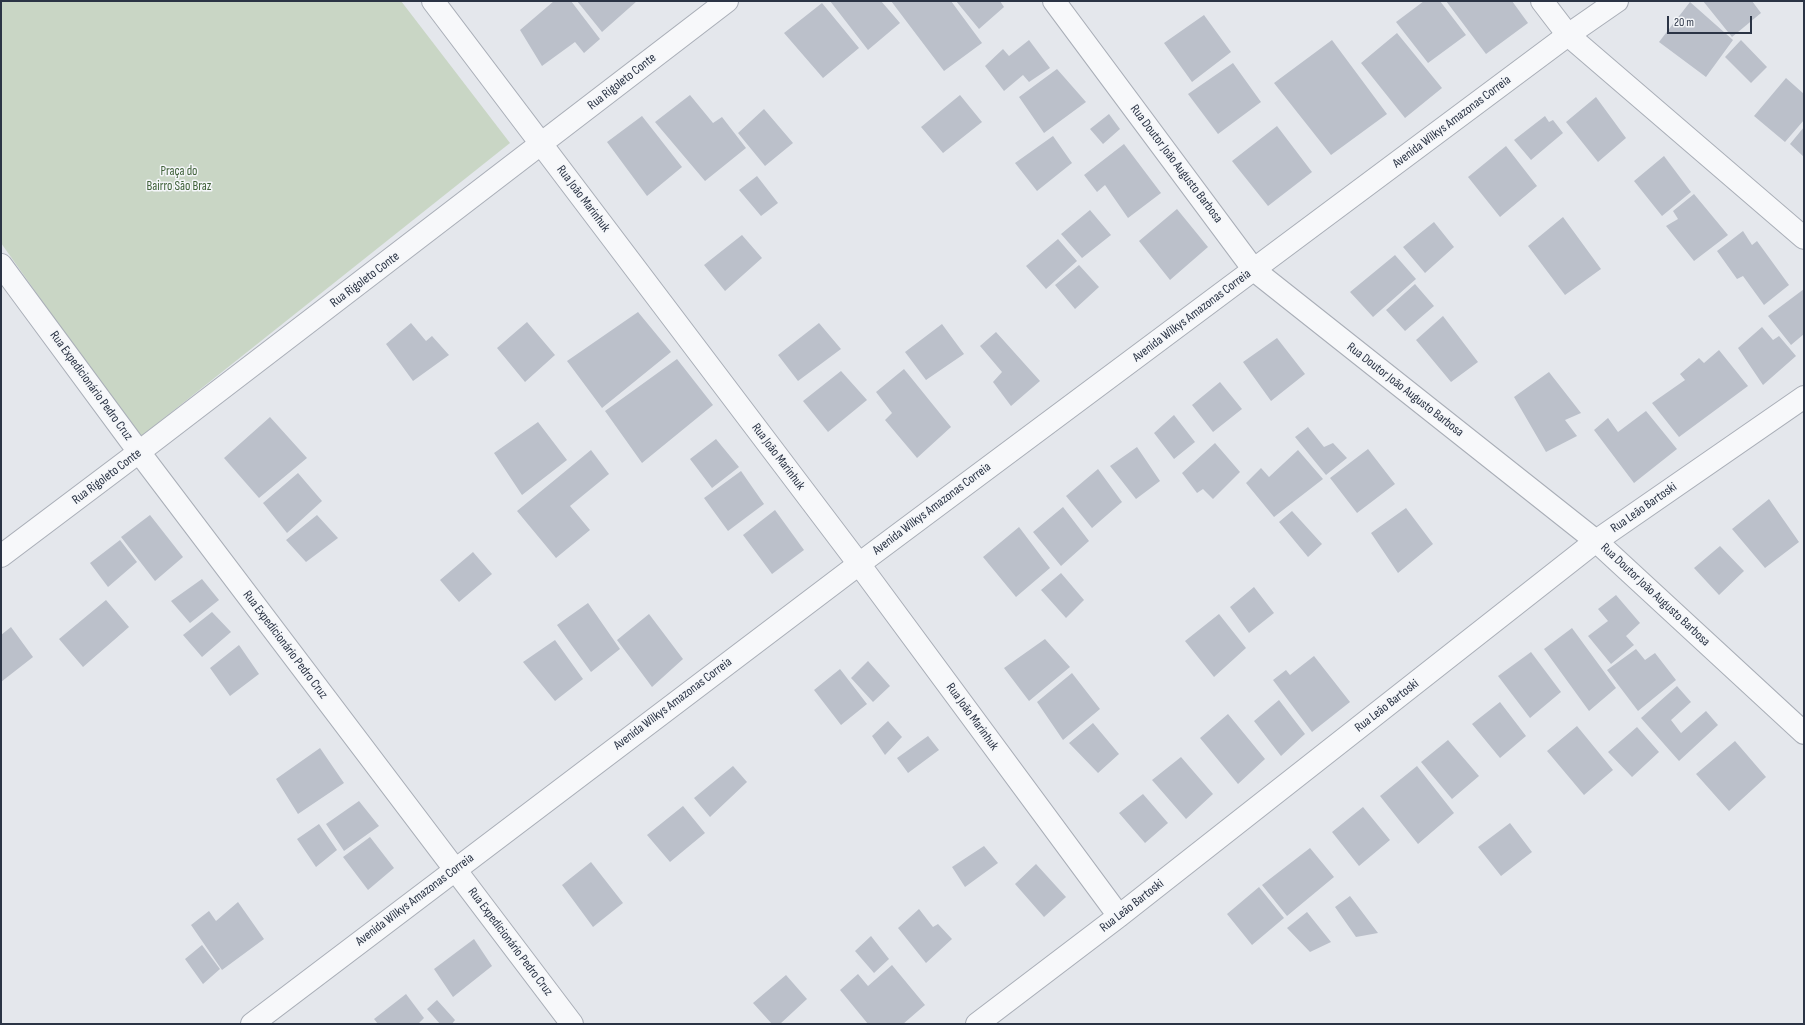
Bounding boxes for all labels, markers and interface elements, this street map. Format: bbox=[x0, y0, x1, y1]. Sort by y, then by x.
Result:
scale bar bbox=[1669, 8, 1754, 34]
text: 20 m bbox=[1674, 15, 1694, 30]
street label: Rua Rigoleto Conte bbox=[585, 50, 659, 114]
street label: Avenida Wilkys Amazonas Correia bbox=[1390, 72, 1514, 172]
street label: Rua Doutor João Augusto Barbosa bbox=[1126, 102, 1226, 226]
street label: Rua João Marinhuk bbox=[553, 163, 613, 235]
park label: Praça do Bairro São Braz bbox=[147, 164, 211, 195]
street label: Rua Rigoleto Conte bbox=[327, 249, 403, 311]
street label: Avenida Wilkys Amazonas Correia bbox=[1130, 266, 1254, 366]
street label: Rua Expedicionário Pedro Cruz bbox=[46, 328, 136, 444]
street label: Rua Doutor João Augusto Barbosa bbox=[1344, 340, 1466, 440]
street label: Rua João Marinhuk bbox=[748, 421, 808, 493]
street label: Rua Rigoleto Conte bbox=[69, 446, 145, 508]
street label: Avenida Wilkys Amazonas Correia bbox=[870, 459, 994, 559]
street label: Rua Leão Bartoski bbox=[1608, 480, 1680, 536]
street label: Rua Doutor João Augusto Barbosa bbox=[1597, 540, 1713, 650]
street label: Rua Expedicionário Pedro Cruz bbox=[239, 588, 331, 702]
street label: Avenida Wilkys Amazonas Correia bbox=[611, 654, 735, 754]
street label: Rua Leão Bartoski bbox=[1352, 676, 1422, 736]
street label: Rua João Marinhuk bbox=[942, 680, 1002, 754]
street label: Avenida Wilkys Amazonas Correia bbox=[353, 850, 477, 950]
street label: Rua Leão Bartoski bbox=[1097, 876, 1167, 936]
street label: Rua Expedicionário Pedro Cruz bbox=[464, 885, 556, 999]

